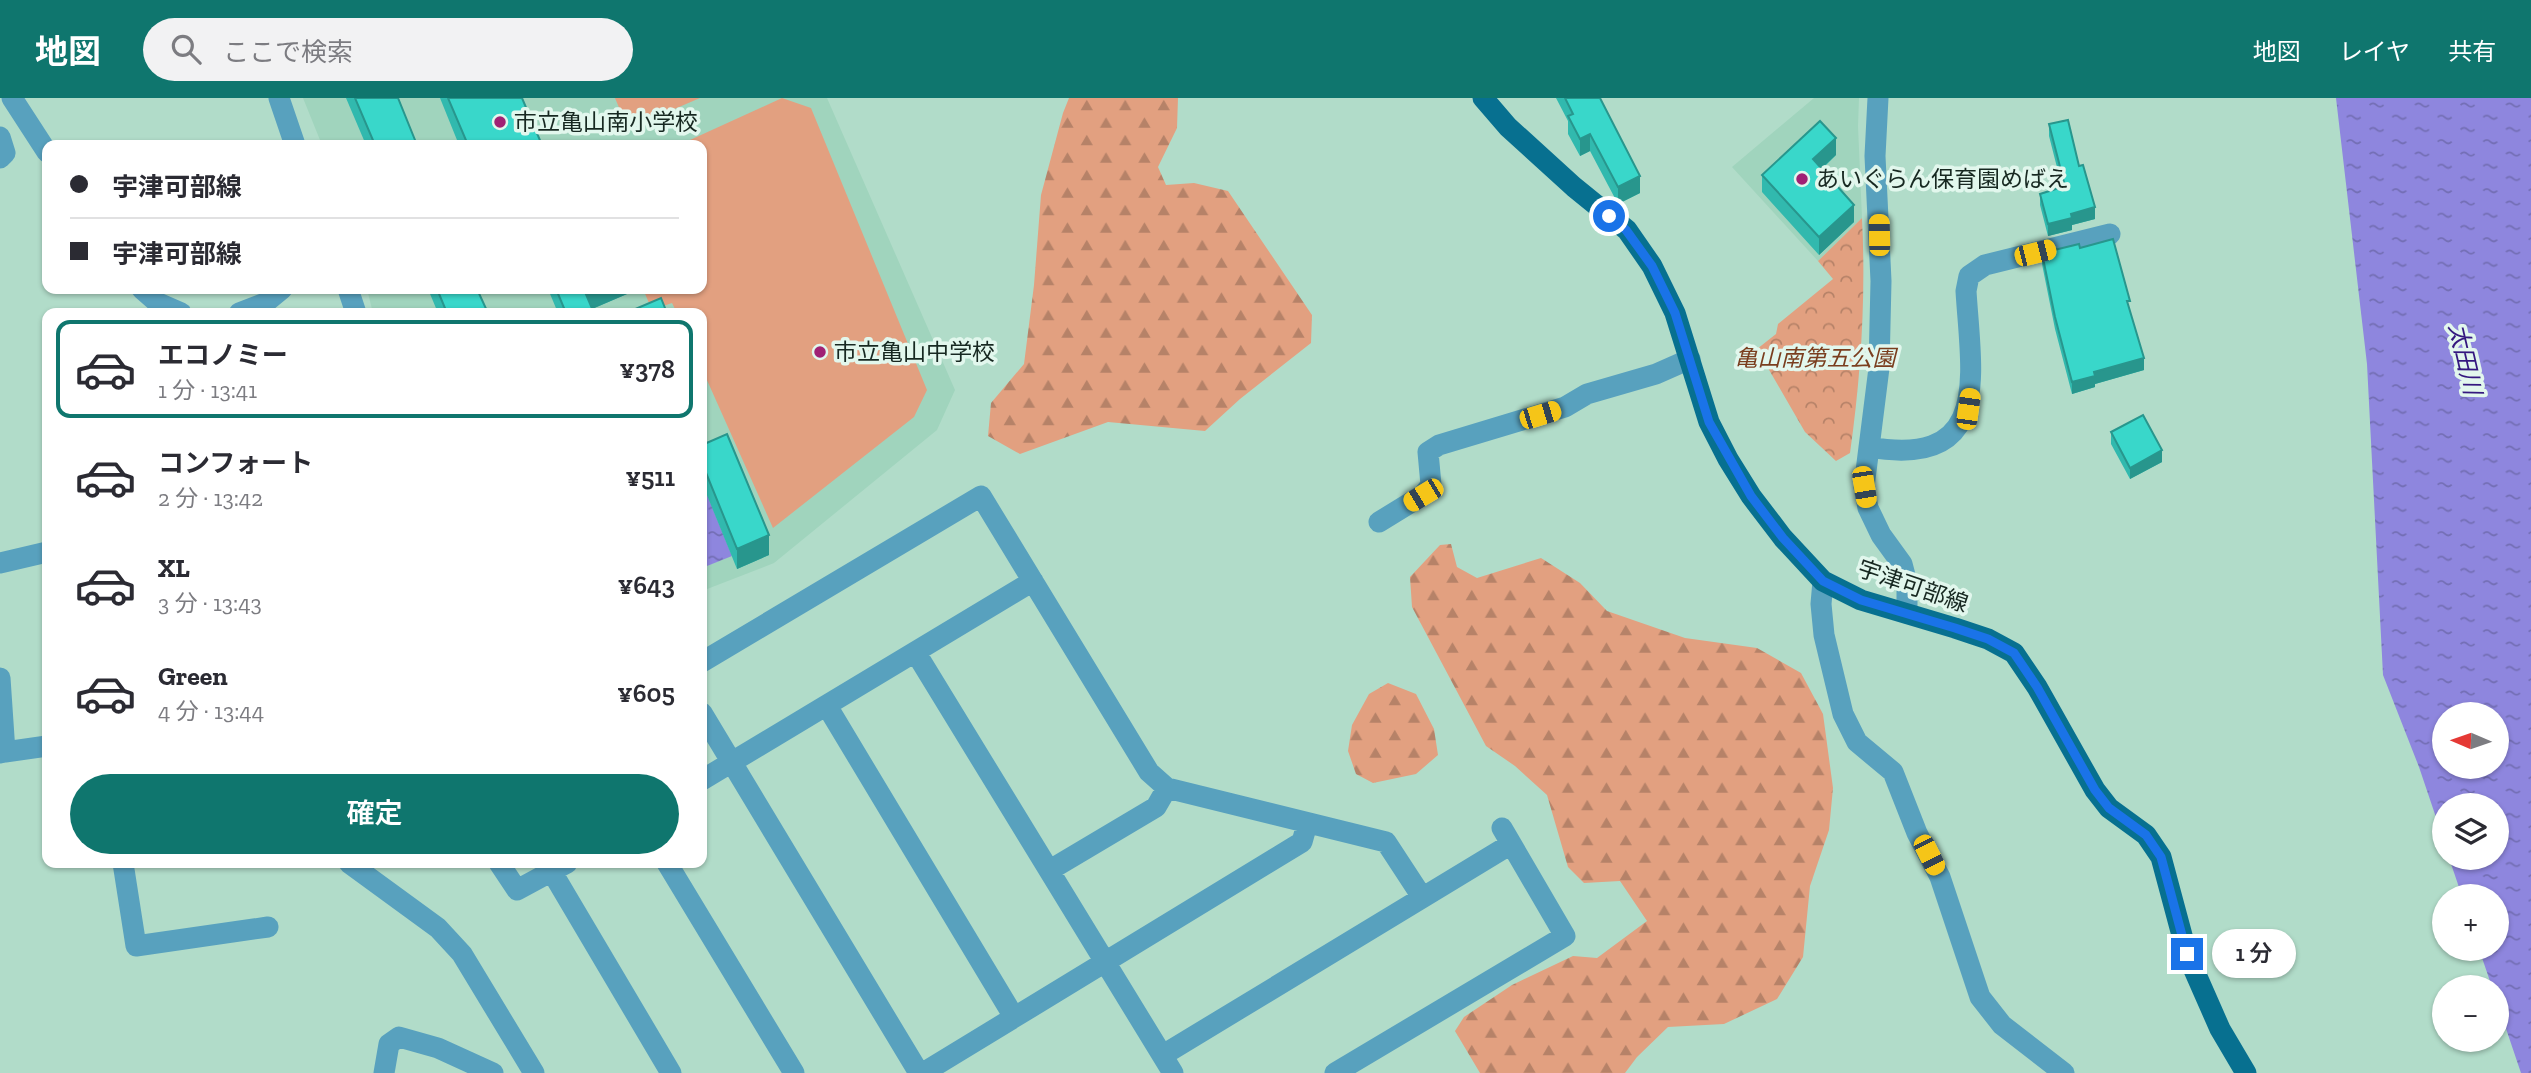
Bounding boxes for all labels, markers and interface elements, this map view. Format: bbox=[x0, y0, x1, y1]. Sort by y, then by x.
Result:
search box bbox=[143, 18, 633, 81]
icon: search bbox=[167, 30, 205, 68]
text: 地図 bbox=[35, 32, 101, 71]
text: ここで検索 bbox=[223, 36, 353, 68]
text: 地図 bbox=[2253, 37, 2301, 66]
text: レイヤ bbox=[2339, 37, 2410, 66]
text: 共有 bbox=[2448, 37, 2496, 66]
place label: 市立亀山南小学校 bbox=[514, 108, 698, 136]
marker: 市立亀山南小学校 bbox=[492, 114, 508, 130]
place label: あいぐらん保育園めばえ bbox=[1816, 165, 2069, 193]
text: 宇津可部線 bbox=[112, 171, 242, 203]
marker: あいぐらん保育園めばえ bbox=[1794, 171, 1810, 187]
route start bbox=[1593, 200, 1625, 232]
car bbox=[1869, 214, 1890, 256]
text: 宇津可部線 bbox=[112, 238, 242, 270]
car bbox=[2013, 238, 2058, 268]
water label: 太田川 bbox=[2443, 321, 2488, 400]
icon: car bbox=[74, 338, 137, 401]
place label: 市立亀山中学校 bbox=[834, 338, 995, 366]
text: エコノミー bbox=[158, 339, 288, 371]
marker: 市立亀山中学校 bbox=[812, 344, 828, 360]
park label: 亀山南第五公園 bbox=[1735, 344, 1899, 372]
text: ¥378 bbox=[620, 353, 675, 385]
text: 1 分 · 13:41 bbox=[158, 376, 257, 404]
car bbox=[1955, 387, 1982, 431]
car bbox=[1517, 399, 1564, 431]
icon: car bbox=[74, 446, 137, 509]
text: コンフォート bbox=[158, 447, 313, 479]
text: ¥511 bbox=[625, 461, 675, 493]
car bbox=[1851, 465, 1878, 509]
car bbox=[1400, 475, 1447, 515]
text: 2 分 · 13:42 bbox=[158, 484, 263, 512]
text: XL bbox=[158, 552, 190, 584]
icon: car bbox=[74, 554, 137, 617]
street label: 宇津可部線 bbox=[1854, 554, 1972, 618]
text: ¥643 bbox=[618, 569, 675, 601]
text: 3 分 · 13:43 bbox=[158, 589, 262, 617]
text: Green bbox=[158, 660, 228, 692]
icon: car bbox=[74, 662, 137, 725]
text: ¥605 bbox=[617, 677, 675, 709]
text: 4 分 · 13:44 bbox=[158, 697, 264, 725]
north arrow bbox=[2432, 702, 2510, 779]
map controls bbox=[2432, 702, 2509, 1052]
button: 確定 bbox=[70, 774, 679, 854]
button: layers bbox=[2432, 793, 2509, 870]
car bbox=[1911, 832, 1948, 878]
button: + bbox=[2432, 884, 2509, 961]
callout: 1 分 bbox=[2212, 930, 2296, 978]
route end bbox=[2171, 938, 2203, 970]
text: 1 分 bbox=[2236, 939, 2272, 967]
button: − bbox=[2432, 975, 2509, 1052]

